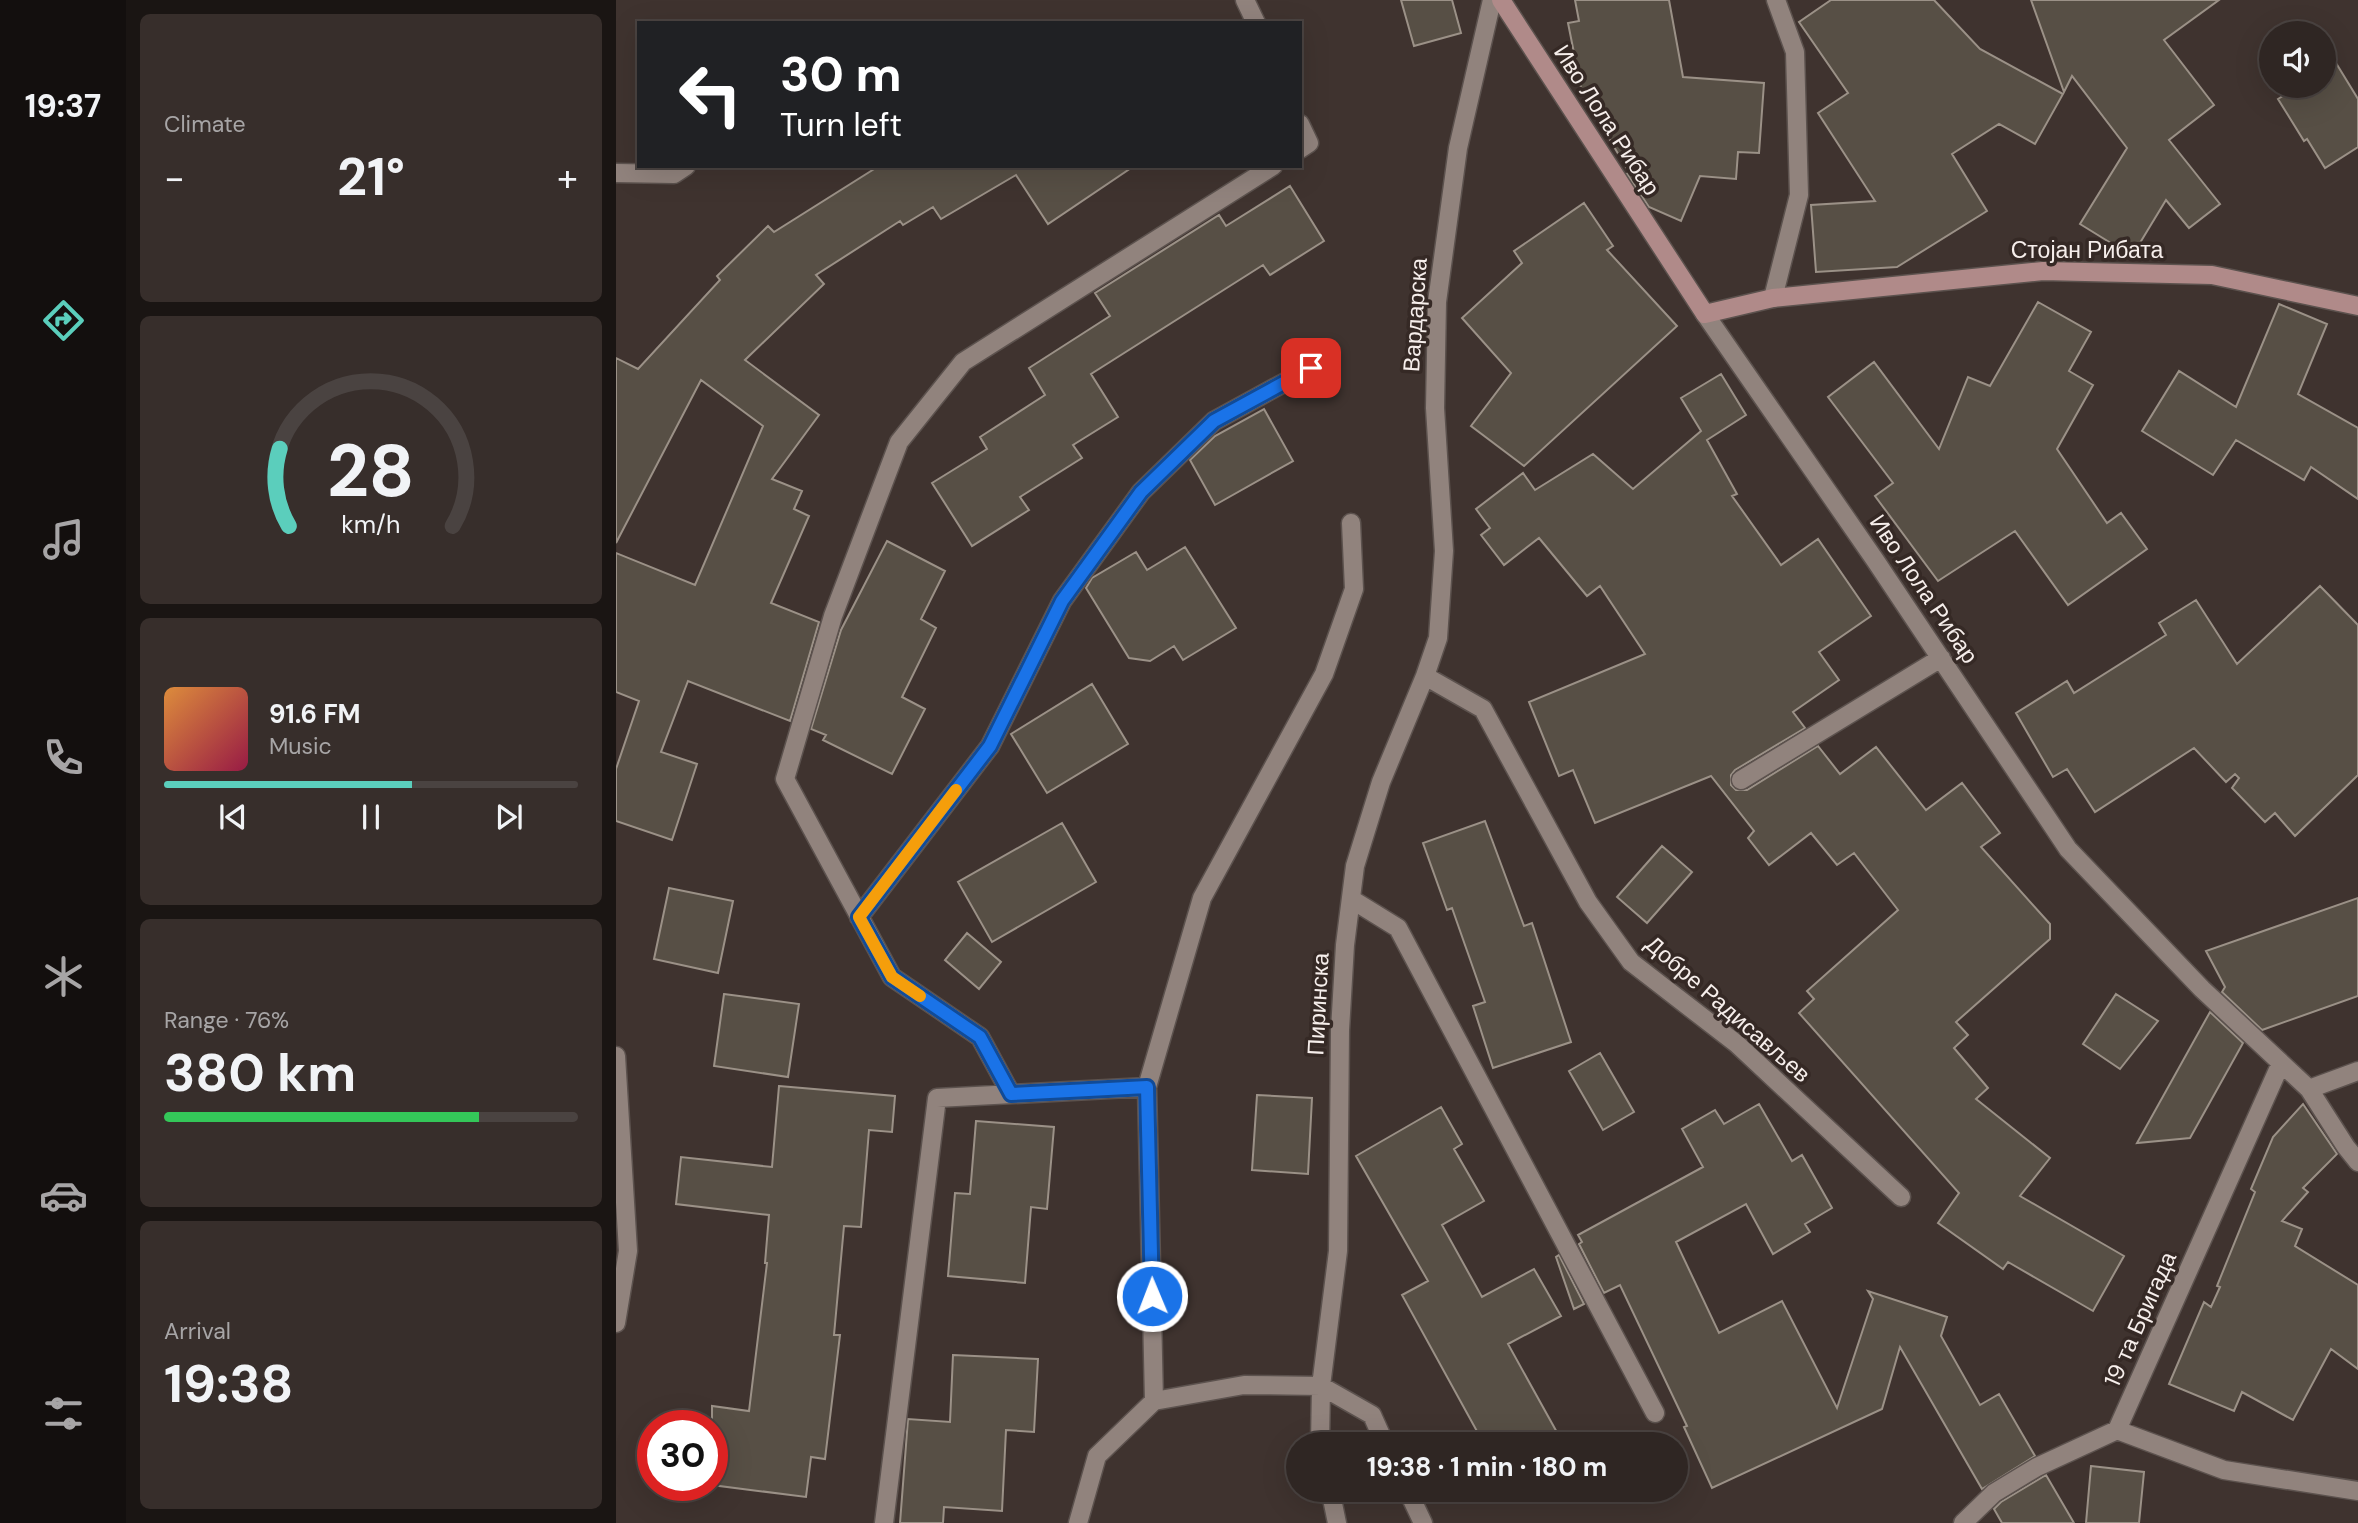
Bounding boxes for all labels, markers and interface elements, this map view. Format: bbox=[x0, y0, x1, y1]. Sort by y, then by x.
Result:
map controls bbox=[2259, 21, 2336, 98]
button: sound bbox=[2259, 21, 2336, 98]
street label: Иво Лола Рибар bbox=[1547, 39, 1667, 201]
text: 30 m bbox=[780, 42, 902, 106]
icon: left bbox=[665, 49, 756, 140]
text: 19:37 bbox=[25, 85, 101, 127]
text: Turn left bbox=[780, 104, 902, 146]
text: Climate bbox=[164, 109, 246, 139]
text: 21° bbox=[337, 143, 405, 211]
text: − bbox=[164, 153, 185, 203]
text: + bbox=[557, 153, 578, 203]
street label: Стојан Рибата bbox=[2011, 235, 2163, 265]
street label: Вардарска bbox=[1396, 257, 1434, 373]
icon: directions bbox=[39, 296, 88, 345]
pin bbox=[1281, 338, 1341, 398]
icon: arrive bbox=[1292, 349, 1330, 387]
text: 28 bbox=[327, 424, 415, 519]
text: km/h bbox=[341, 507, 401, 540]
street label: Иво Лола Рибар bbox=[1863, 509, 1985, 669]
icon: music bbox=[39, 515, 88, 564]
text: 91.6 FM bbox=[269, 697, 361, 731]
text: Music bbox=[269, 731, 332, 761]
icon: phone bbox=[39, 733, 88, 782]
icon: previous bbox=[214, 798, 252, 836]
icon: pause bbox=[352, 798, 390, 836]
icon: next bbox=[490, 798, 528, 836]
street label: Добре Радисављев bbox=[1639, 929, 1817, 1089]
icon: climate bbox=[39, 952, 88, 1001]
street label: Пиринска bbox=[1300, 952, 1336, 1056]
text: Range · 76% bbox=[164, 1005, 289, 1035]
text: 380 km bbox=[164, 1039, 356, 1107]
icon: car bbox=[39, 1171, 88, 1220]
street label: 19 та Бригада bbox=[2097, 1247, 2183, 1391]
position arrow bbox=[1115, 1259, 1189, 1333]
text: Arrival bbox=[164, 1316, 231, 1346]
text: 19:38 bbox=[164, 1350, 293, 1418]
icon: filters bbox=[39, 1389, 88, 1438]
speed limit sign: 30 bbox=[637, 1410, 728, 1501]
text: 19:38 · 1 min · 180 m bbox=[1367, 1450, 1607, 1484]

